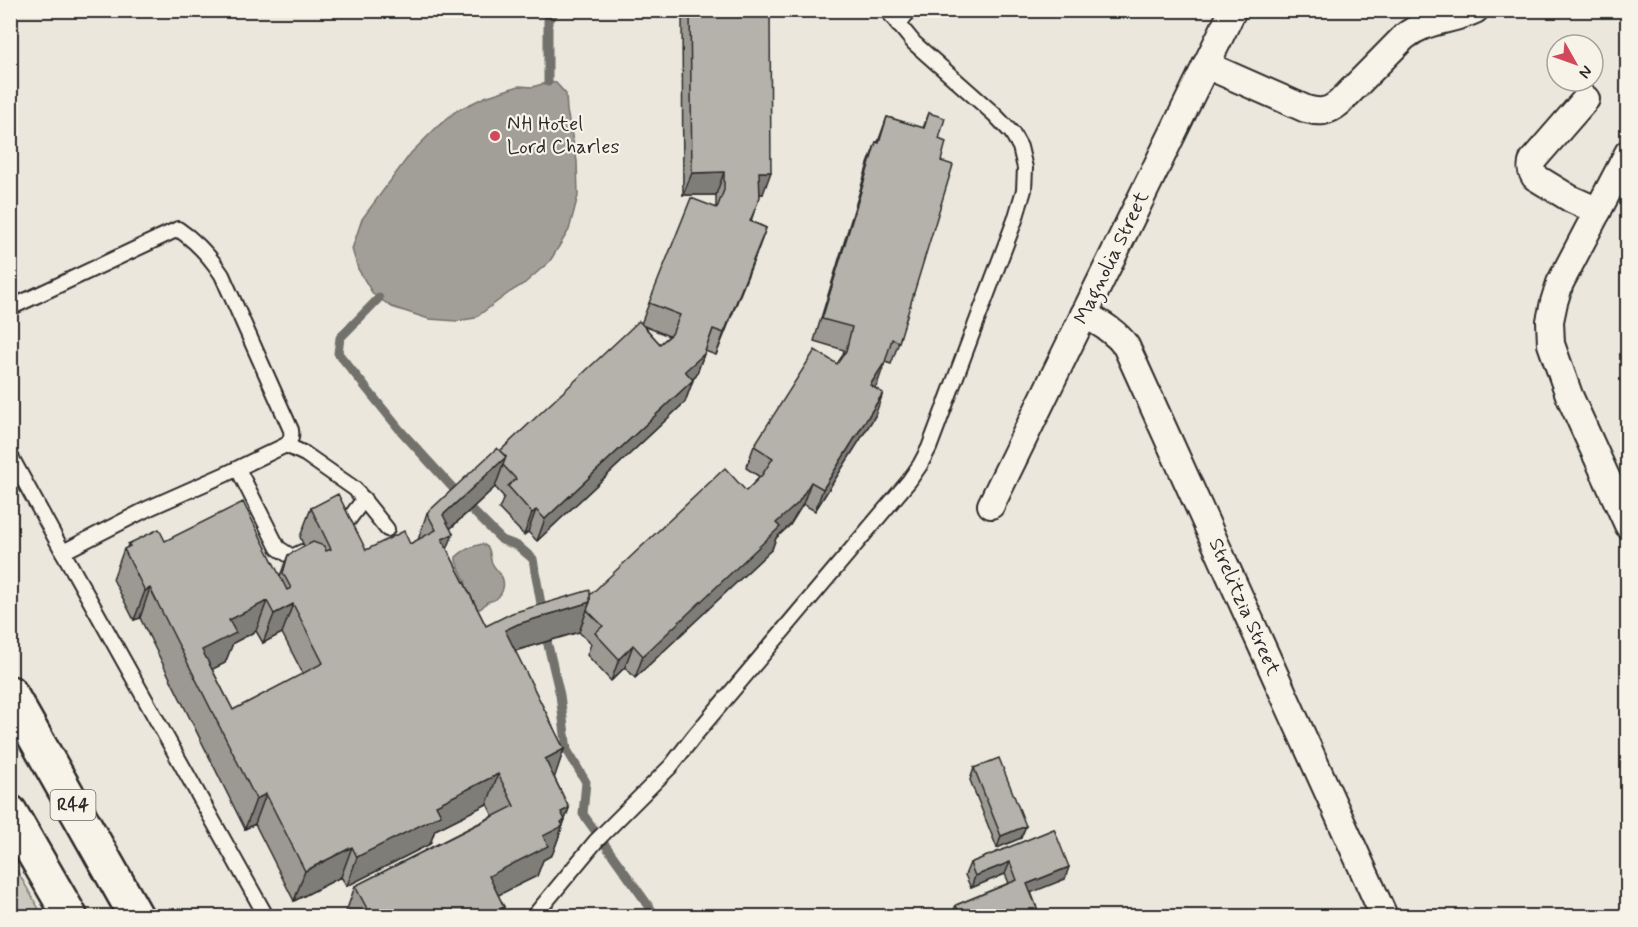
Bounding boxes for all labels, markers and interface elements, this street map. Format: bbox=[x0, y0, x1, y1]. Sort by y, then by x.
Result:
north arrow bbox=[1545, 33, 1605, 93]
text: N bbox=[1574, 61, 1597, 83]
place label: NH Hotel Lord Charles bbox=[507, 111, 619, 161]
marker: NH Hotel Lord Charles bbox=[488, 129, 502, 143]
street label: Magnolia Street bbox=[1068, 187, 1158, 330]
street label: Strelitzia Street bbox=[1202, 534, 1286, 680]
road number: R44 bbox=[50, 790, 96, 820]

